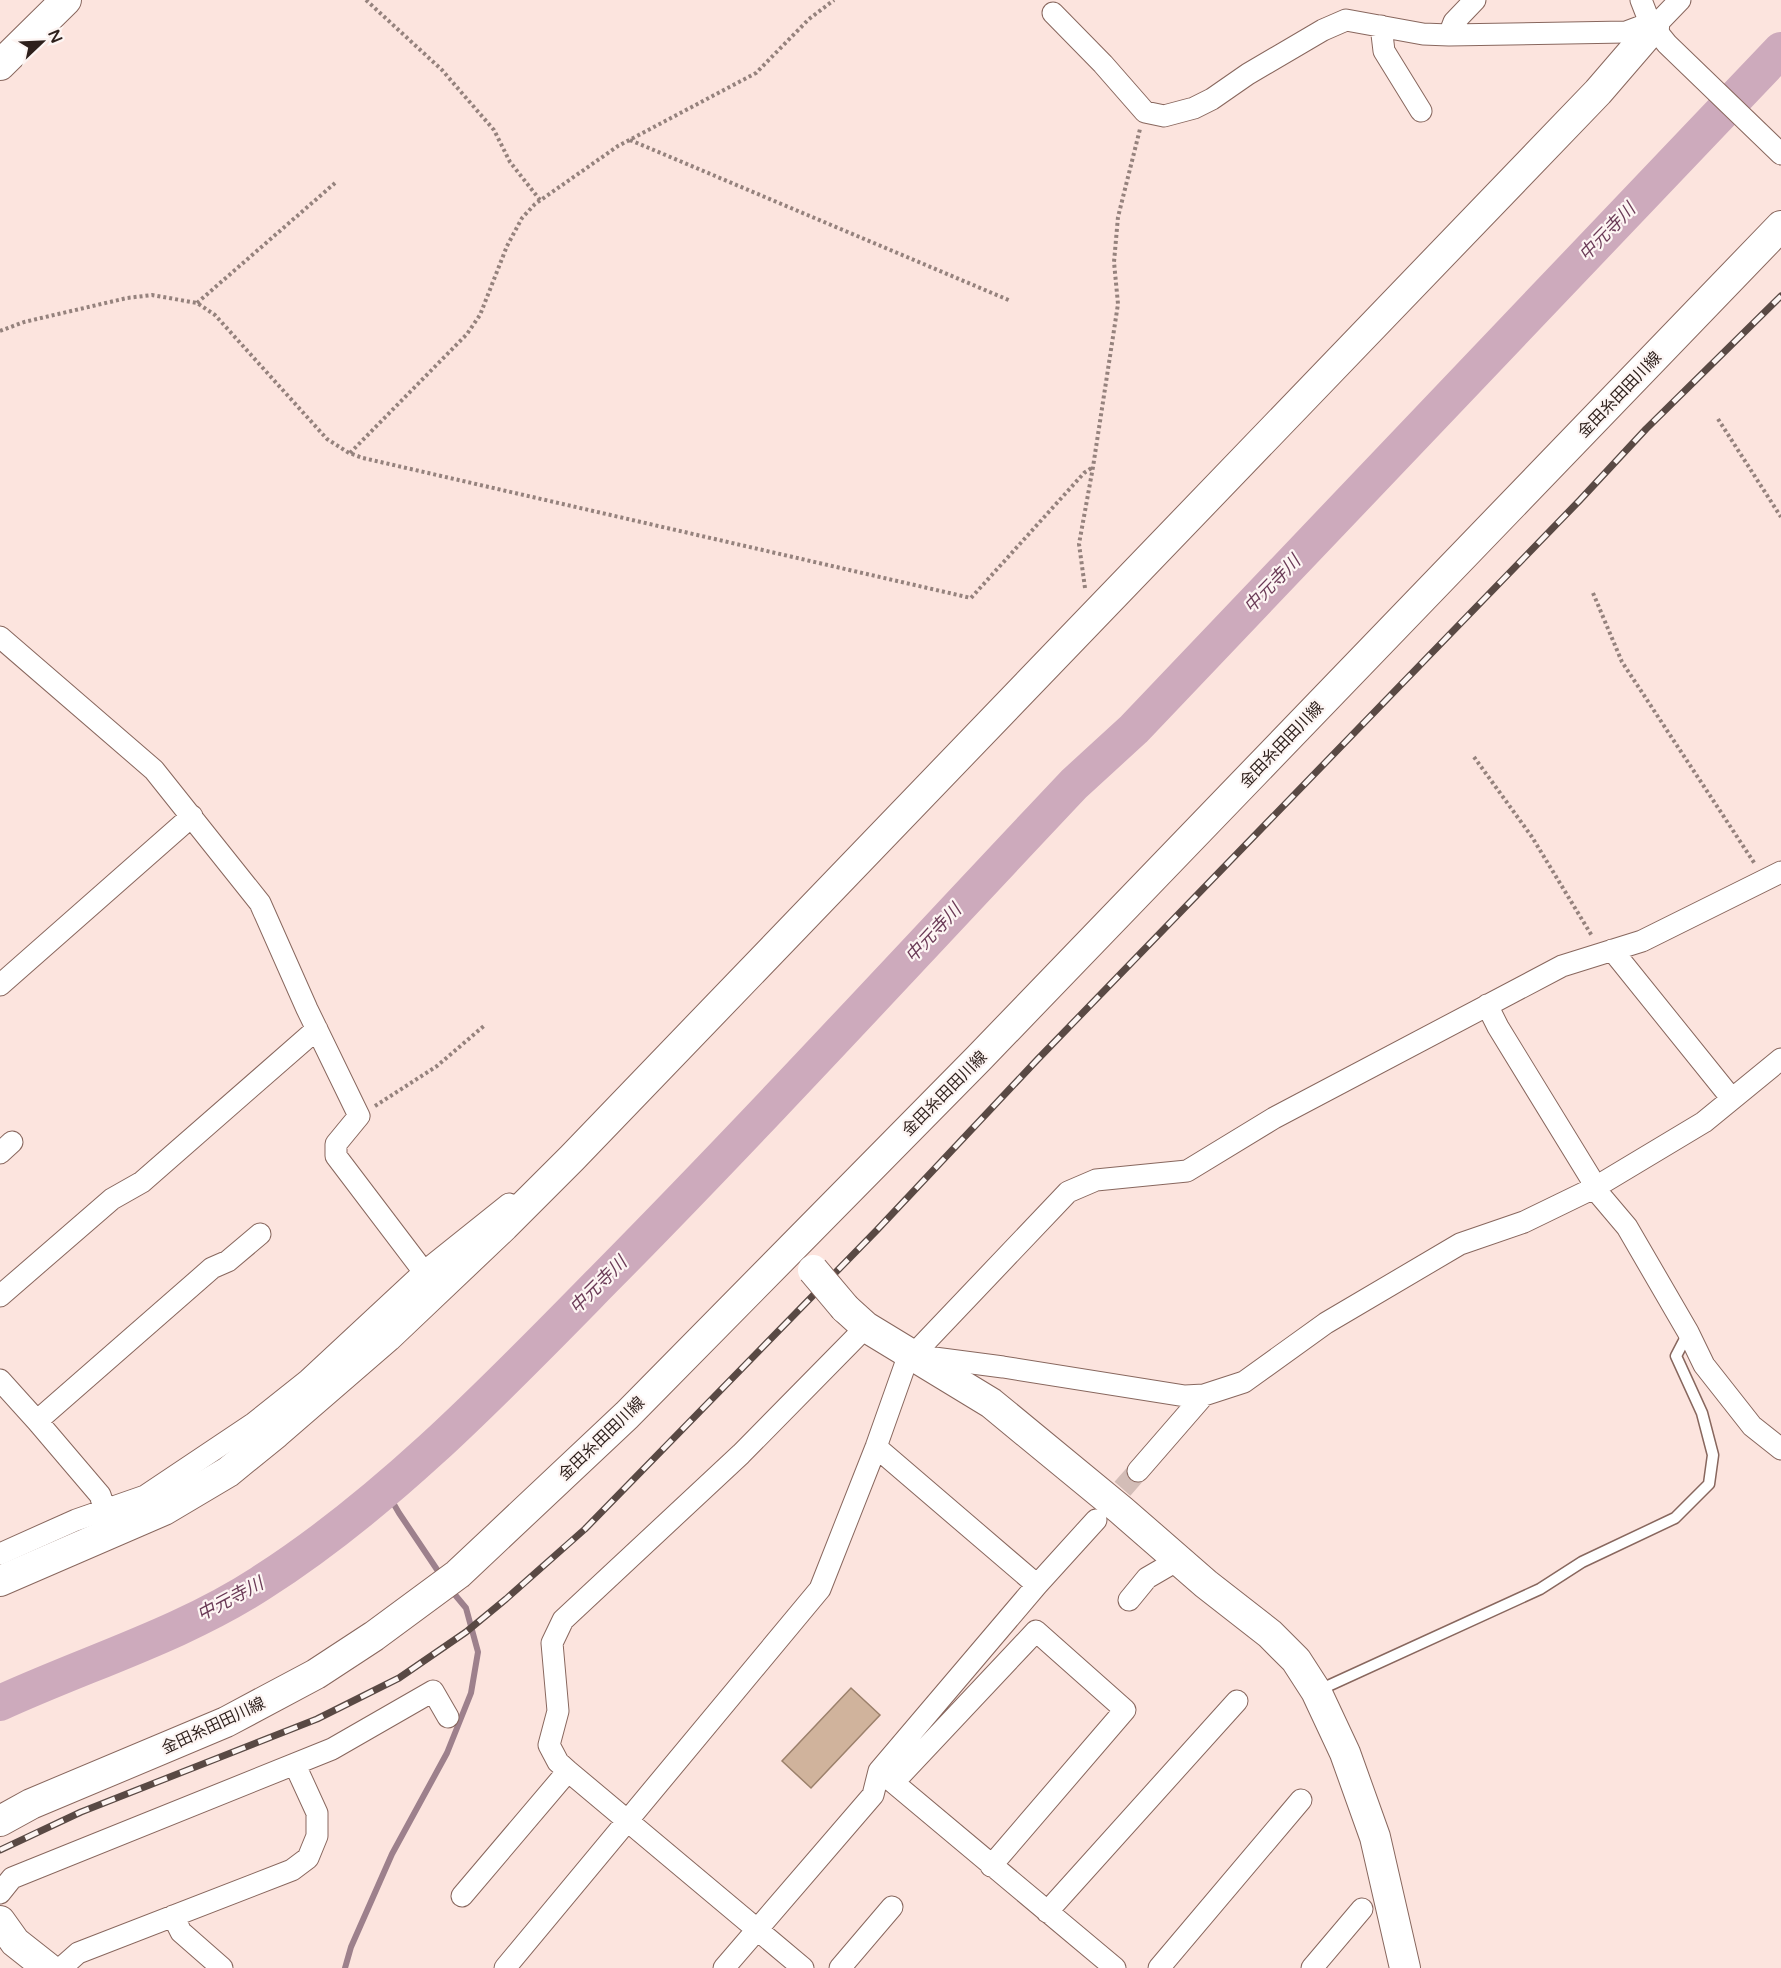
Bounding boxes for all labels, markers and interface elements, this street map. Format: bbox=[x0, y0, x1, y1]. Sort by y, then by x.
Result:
north arrow bbox=[12, 12, 72, 72]
text: N bbox=[43, 27, 67, 46]
water label: 中元寺川 bbox=[1574, 197, 1641, 266]
street label: 金田糸田田川線 bbox=[1574, 347, 1666, 442]
water label: 中元寺川 bbox=[1239, 549, 1306, 618]
street label: 金田糸田田川線 bbox=[1236, 697, 1328, 792]
water label: 中元寺川 bbox=[900, 898, 967, 967]
street label: 金田糸田田川線 bbox=[898, 1047, 991, 1140]
water label: 中元寺川 bbox=[565, 1250, 633, 1318]
street label: 金田糸田田川線 bbox=[554, 1393, 649, 1485]
water label: 中元寺川 bbox=[193, 1571, 269, 1626]
street label: 金田糸田田川線 bbox=[158, 1693, 268, 1759]

